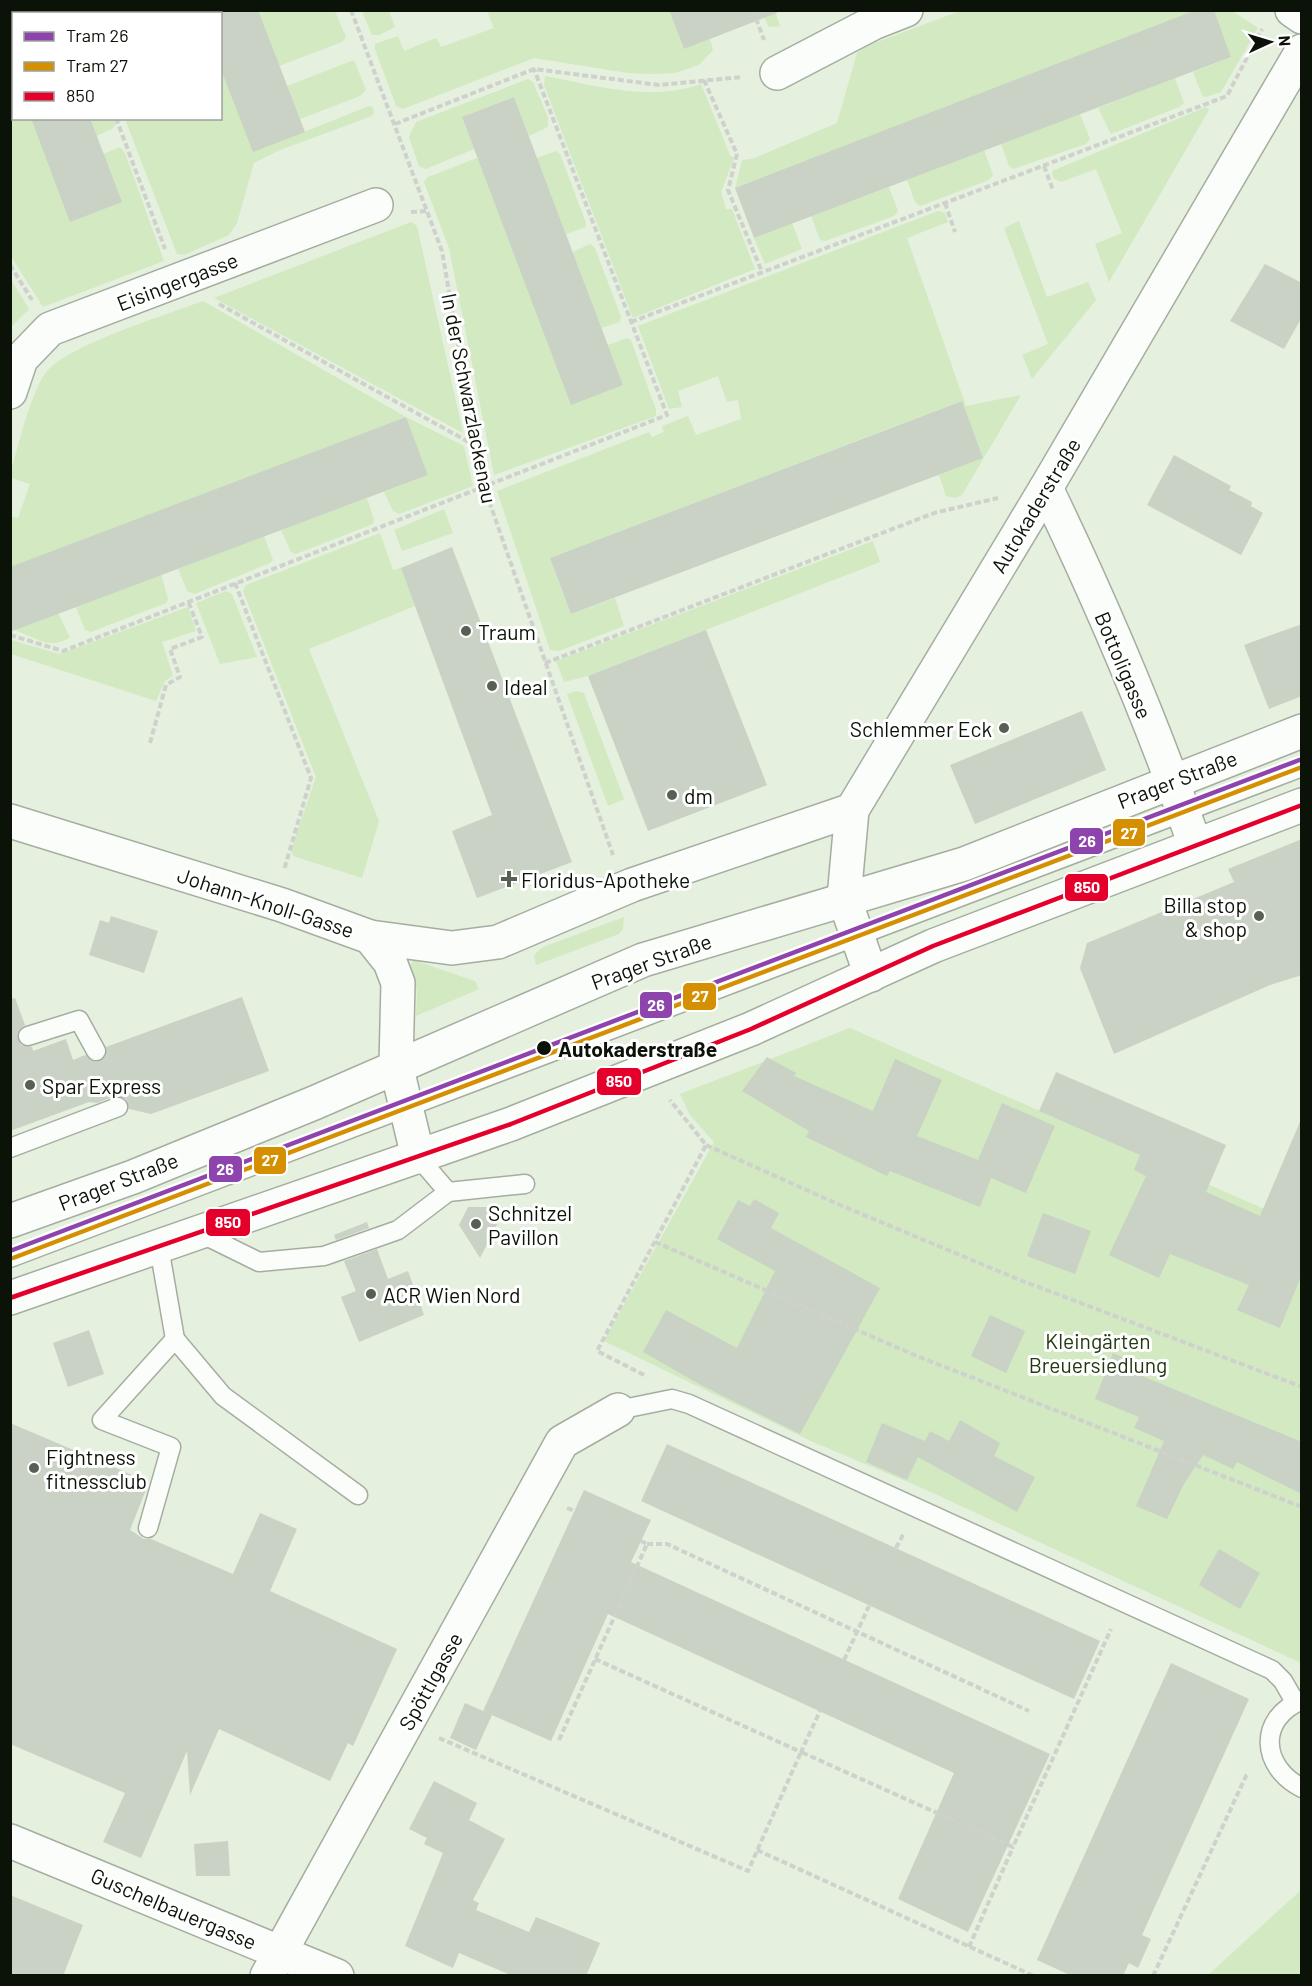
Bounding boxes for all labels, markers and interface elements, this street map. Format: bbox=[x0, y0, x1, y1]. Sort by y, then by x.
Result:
legend bbox=[12, 12, 222, 120]
north arrow bbox=[1240, 12, 1300, 72]
text: Tram 26 bbox=[66, 24, 128, 46]
text: N bbox=[1276, 35, 1295, 47]
text: Tram 27 bbox=[66, 54, 128, 76]
text: 850 bbox=[66, 84, 95, 106]
street label: Eisingergasse bbox=[113, 246, 241, 316]
street label: In der Schwarzlackenau bbox=[437, 291, 503, 505]
street label: Autokaderstraße bbox=[985, 433, 1085, 577]
street label: Bottoligasse bbox=[1090, 608, 1158, 722]
place label: Traum bbox=[478, 619, 536, 644]
marker: Traum bbox=[459, 624, 473, 638]
place label: Ideal bbox=[504, 674, 548, 699]
marker: Ideal bbox=[485, 679, 499, 693]
place label: Schlemmer Eck bbox=[850, 716, 992, 741]
marker: Schlemmer Eck bbox=[997, 721, 1011, 735]
street label: Prager Straße bbox=[1114, 745, 1240, 813]
place label: dm bbox=[684, 783, 713, 808]
marker: dm bbox=[665, 788, 679, 802]
line badge: 27 bbox=[1112, 818, 1146, 847]
text: 27 bbox=[1121, 823, 1138, 842]
line badge: 26 bbox=[1069, 827, 1104, 855]
text: 26 bbox=[1078, 831, 1096, 850]
street label: Johann-Knoll-Gasse bbox=[174, 862, 358, 942]
place label: Floridus-Apotheke bbox=[521, 867, 690, 892]
marker: Floridus-Apotheke bbox=[502, 872, 516, 886]
line badge: 850 bbox=[1064, 873, 1109, 902]
text: 850 bbox=[1074, 877, 1100, 896]
place label: Billa stop & shop bbox=[1163, 892, 1247, 941]
marker: Billa stop & shop bbox=[1252, 909, 1266, 923]
street label: Prager Straße bbox=[587, 928, 715, 994]
line badge: 27 bbox=[682, 982, 717, 1011]
text: 27 bbox=[692, 986, 709, 1005]
line badge: 26 bbox=[639, 991, 673, 1019]
text: 26 bbox=[647, 995, 665, 1014]
place label: Autokaderstraße bbox=[558, 1036, 717, 1061]
marker: Autokaderstraße bbox=[535, 1039, 553, 1057]
line badge: 850 bbox=[596, 1067, 642, 1096]
text: 850 bbox=[606, 1071, 632, 1090]
place label: Spar Express bbox=[42, 1073, 161, 1098]
marker: Spar Express bbox=[23, 1078, 37, 1092]
line badge: 27 bbox=[253, 1146, 287, 1175]
street label: Prager Straße bbox=[55, 1147, 181, 1215]
text: 27 bbox=[262, 1150, 279, 1169]
line badge: 26 bbox=[208, 1155, 243, 1183]
text: 26 bbox=[216, 1159, 234, 1178]
place label: Schnitzel Pavillon bbox=[488, 1200, 572, 1249]
line badge: 850 bbox=[205, 1208, 251, 1237]
text: 850 bbox=[215, 1212, 241, 1231]
marker: Schnitzel Pavillon bbox=[469, 1217, 483, 1231]
place label: ACR Wien Nord bbox=[383, 1282, 520, 1307]
marker: ACR Wien Nord bbox=[364, 1287, 378, 1301]
park label: Kleingärten Breuersiedlung bbox=[1029, 1328, 1167, 1377]
place label: Fightness fitnessclub bbox=[46, 1444, 147, 1493]
marker: Fightness fitnessclub bbox=[27, 1461, 41, 1475]
street label: Spöttlgasse bbox=[393, 1628, 467, 1734]
street label: Guschelbauergasse bbox=[87, 1862, 261, 1954]

